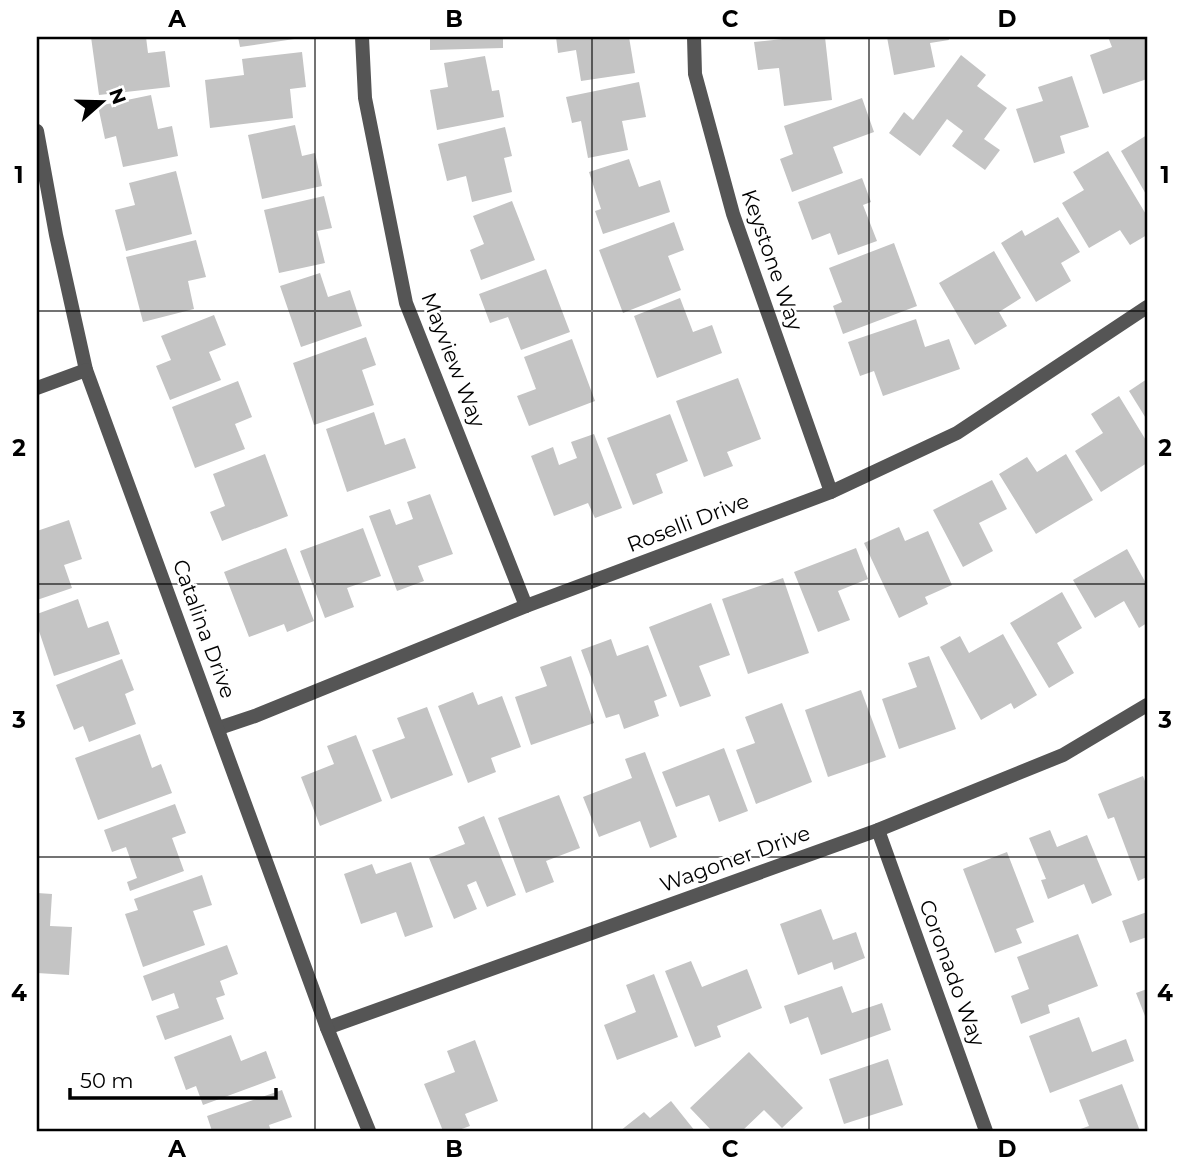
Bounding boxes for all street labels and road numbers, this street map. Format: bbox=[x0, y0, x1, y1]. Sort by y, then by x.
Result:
street label: Keystone Way bbox=[737, 186, 809, 334]
street label: Mayview Way bbox=[416, 289, 491, 431]
street label: Roselli Drive bbox=[623, 488, 752, 557]
street label: Catalina Drive bbox=[168, 556, 241, 702]
street label: Wagoner Drive bbox=[656, 820, 813, 897]
street label: Coronado Way bbox=[914, 896, 991, 1050]

